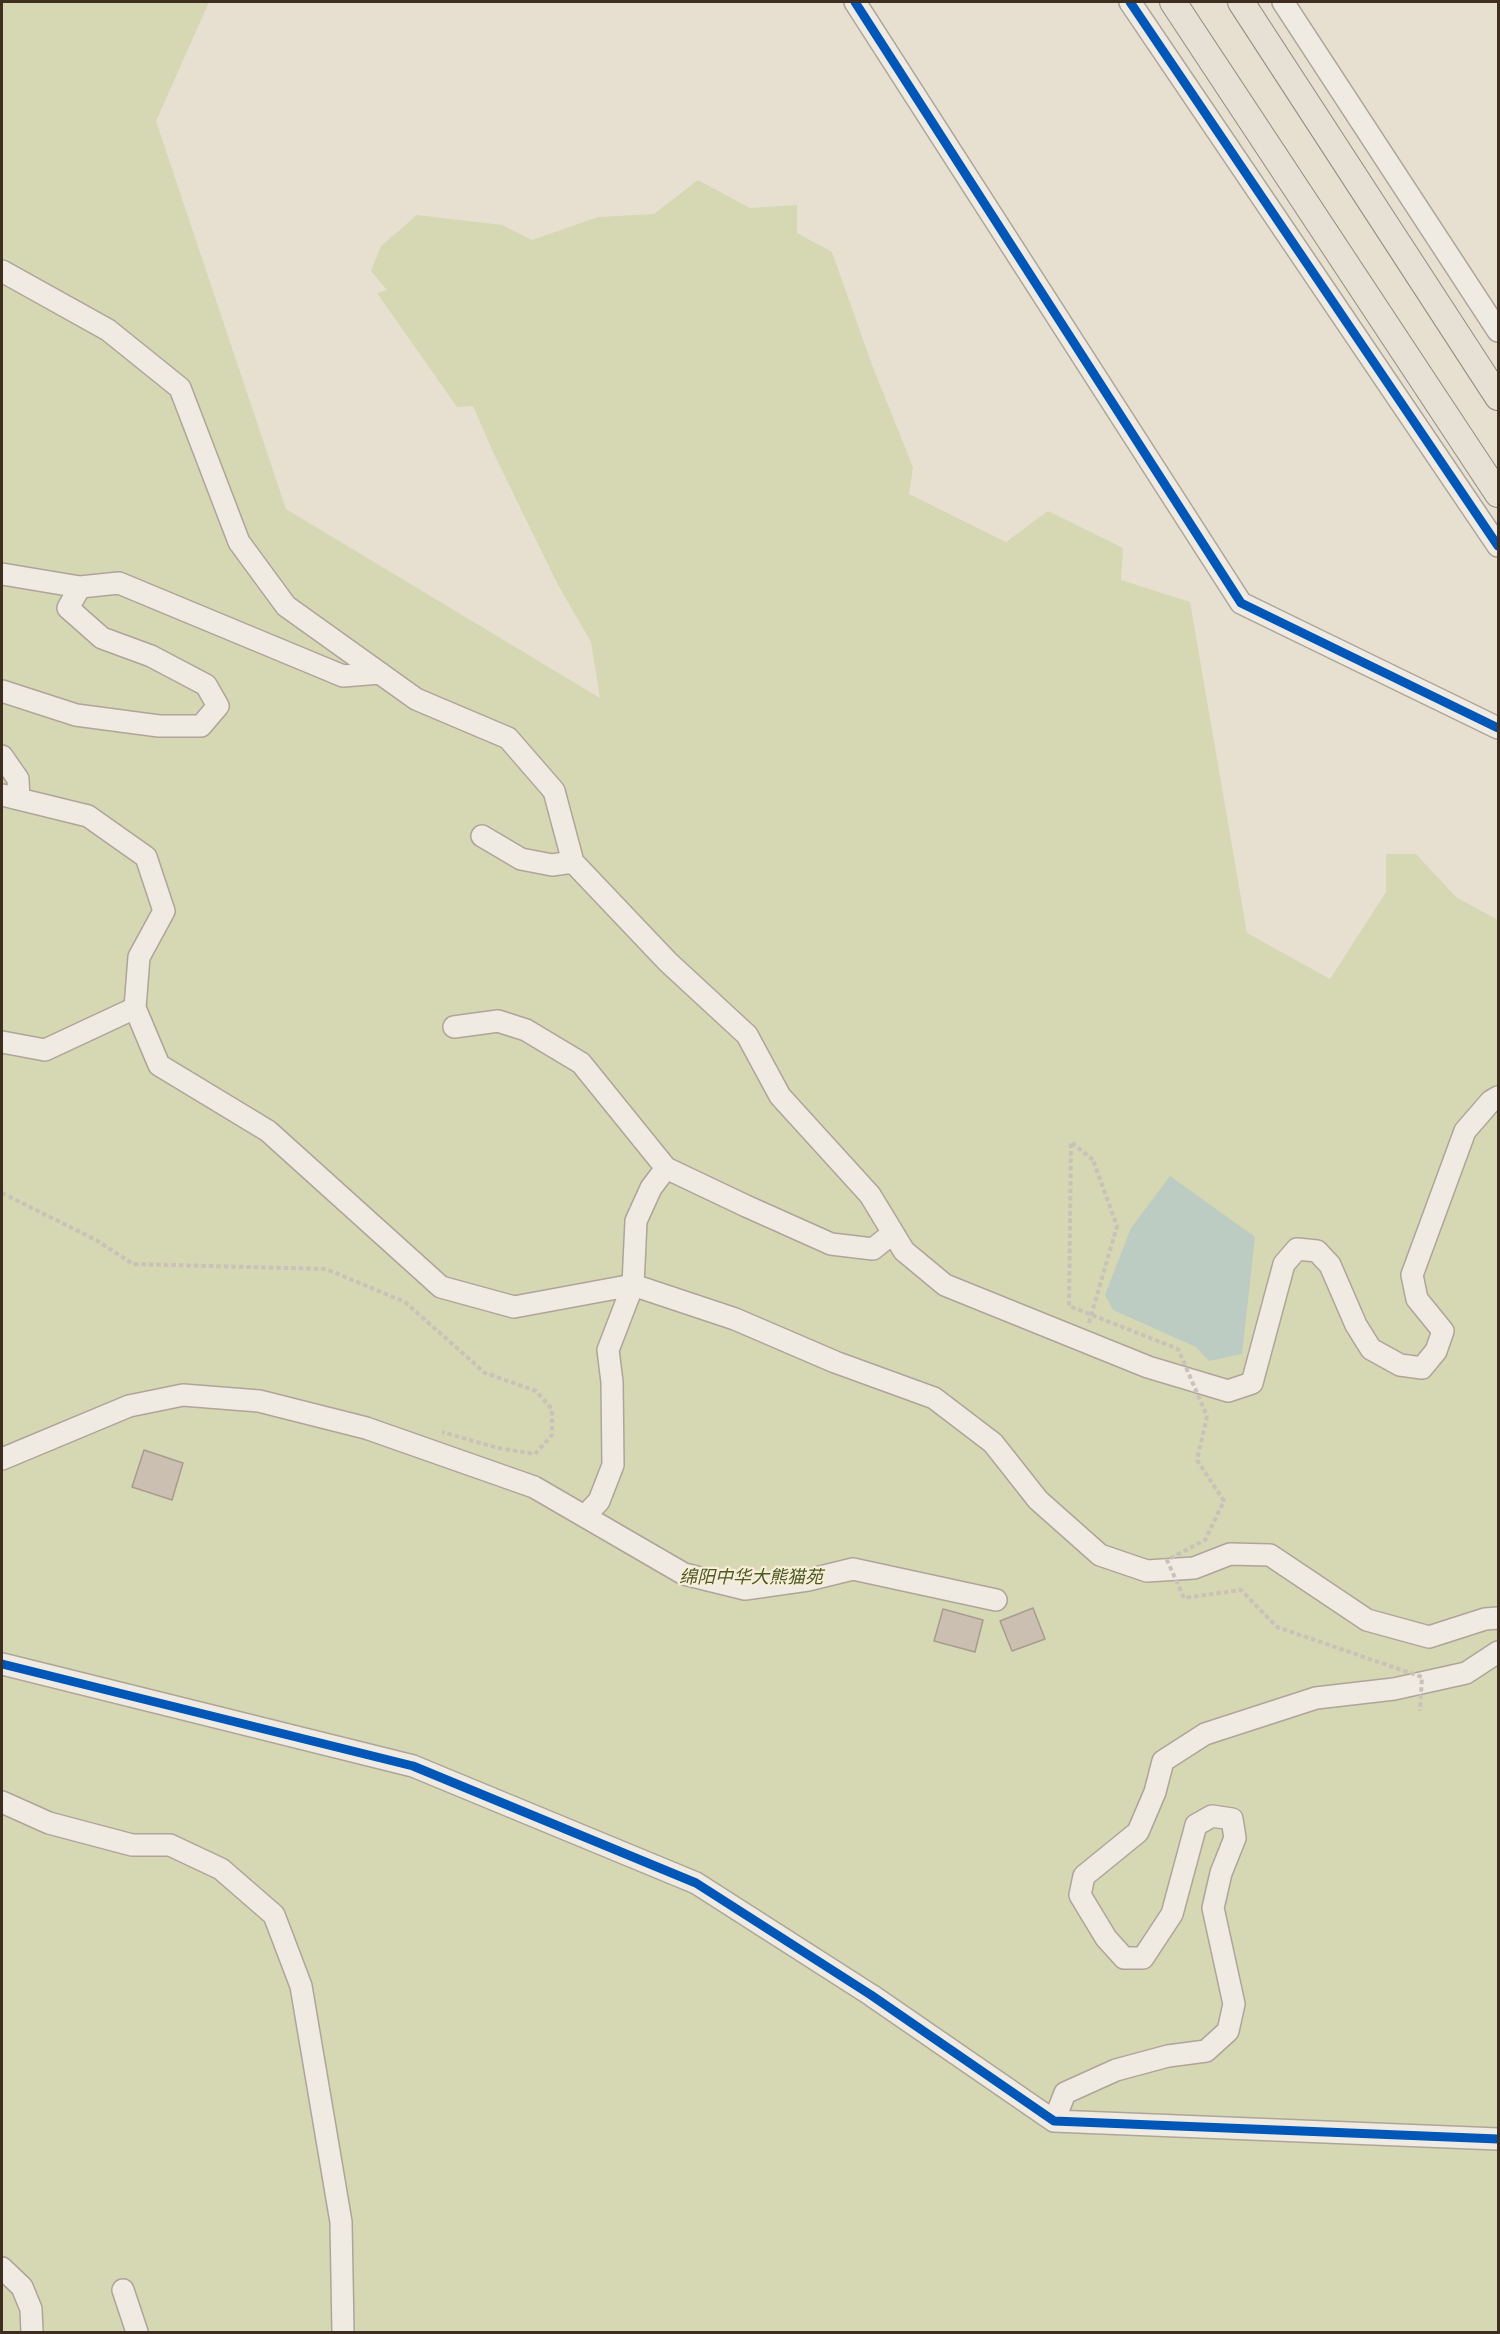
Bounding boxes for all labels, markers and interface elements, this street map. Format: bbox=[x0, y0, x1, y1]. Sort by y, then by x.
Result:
park label: 绵阳中华大熊猫苑 bbox=[679, 1567, 823, 1589]

